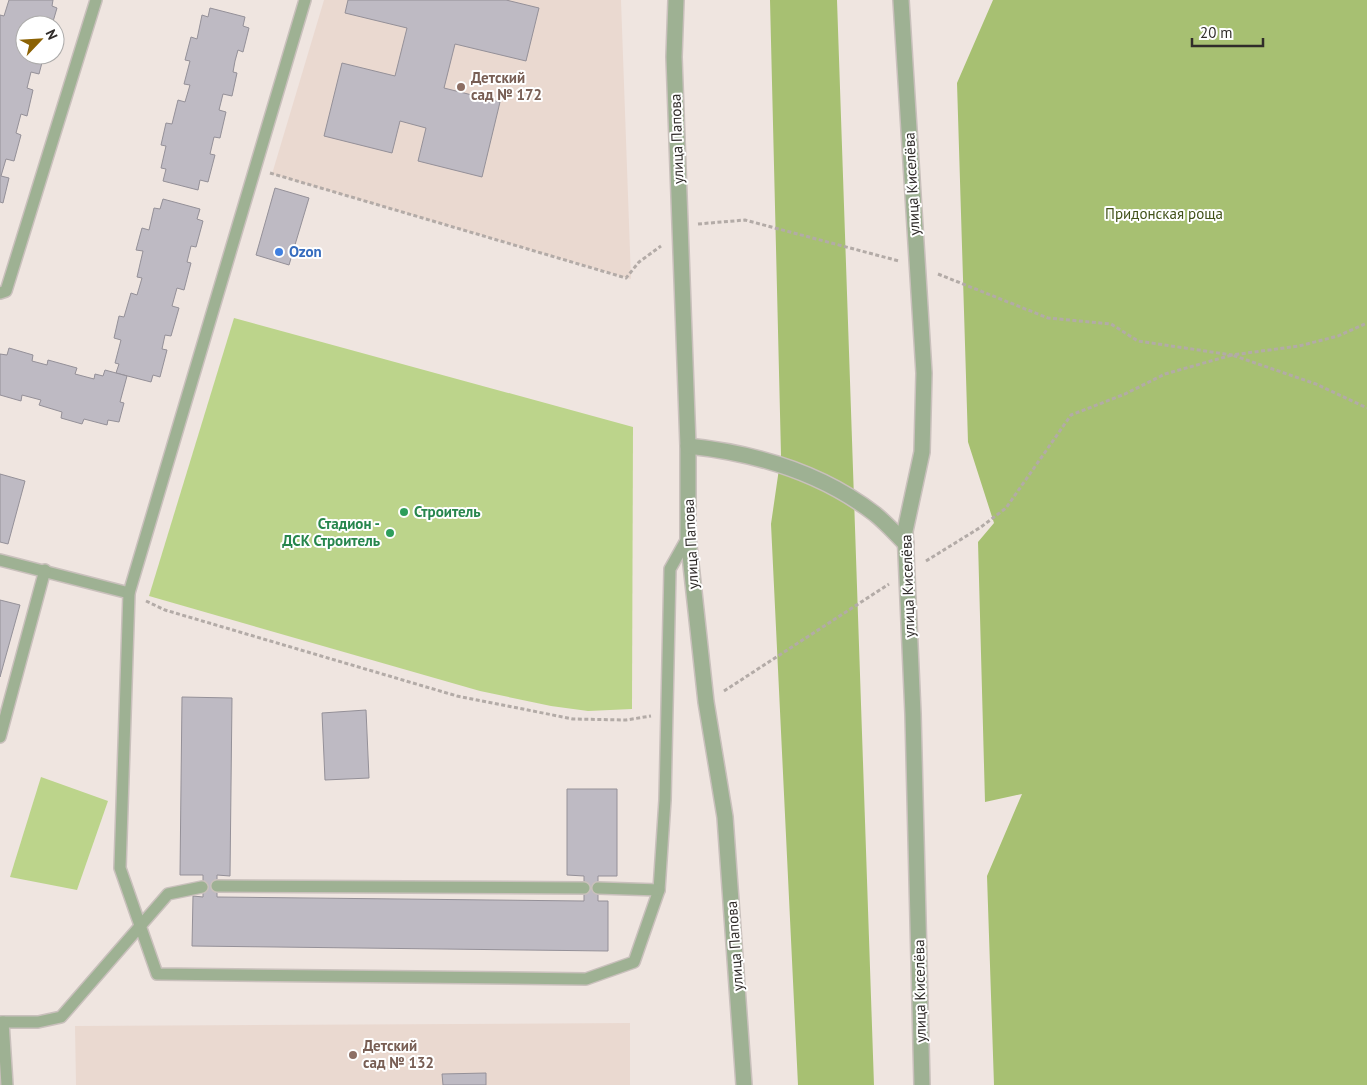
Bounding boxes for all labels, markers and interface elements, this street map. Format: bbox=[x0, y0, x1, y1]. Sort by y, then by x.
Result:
north arrow bbox=[15, 15, 65, 65]
scale bar bbox=[1192, 15, 1263, 47]
text: 20 m bbox=[1200, 23, 1233, 42]
text: N bbox=[42, 27, 62, 42]
place label: Детский сад № 172 bbox=[471, 68, 542, 104]
marker: Детский сад № 172 bbox=[455, 81, 467, 93]
street label: улица Папова bbox=[665, 93, 688, 185]
street label: улица Киселёва bbox=[899, 132, 924, 236]
park label: Придонская роща bbox=[1105, 204, 1223, 223]
place label: Ozon bbox=[289, 242, 322, 261]
marker: Ozon bbox=[273, 246, 285, 258]
street label: улица Папова bbox=[679, 498, 702, 590]
place label: Строитель bbox=[414, 502, 481, 521]
marker: Строитель bbox=[398, 506, 410, 518]
place label: Стадион - ДСК Строитель bbox=[282, 514, 381, 550]
marker: Стадион - ДСК Строитель bbox=[384, 527, 396, 539]
street label: улица Киселёва bbox=[896, 534, 919, 638]
street label: улица Папова bbox=[722, 900, 747, 992]
street label: улица Киселёва bbox=[909, 939, 930, 1043]
place label: Детский сад № 132 bbox=[363, 1036, 434, 1072]
marker: Детский сад № 132 bbox=[347, 1049, 359, 1061]

